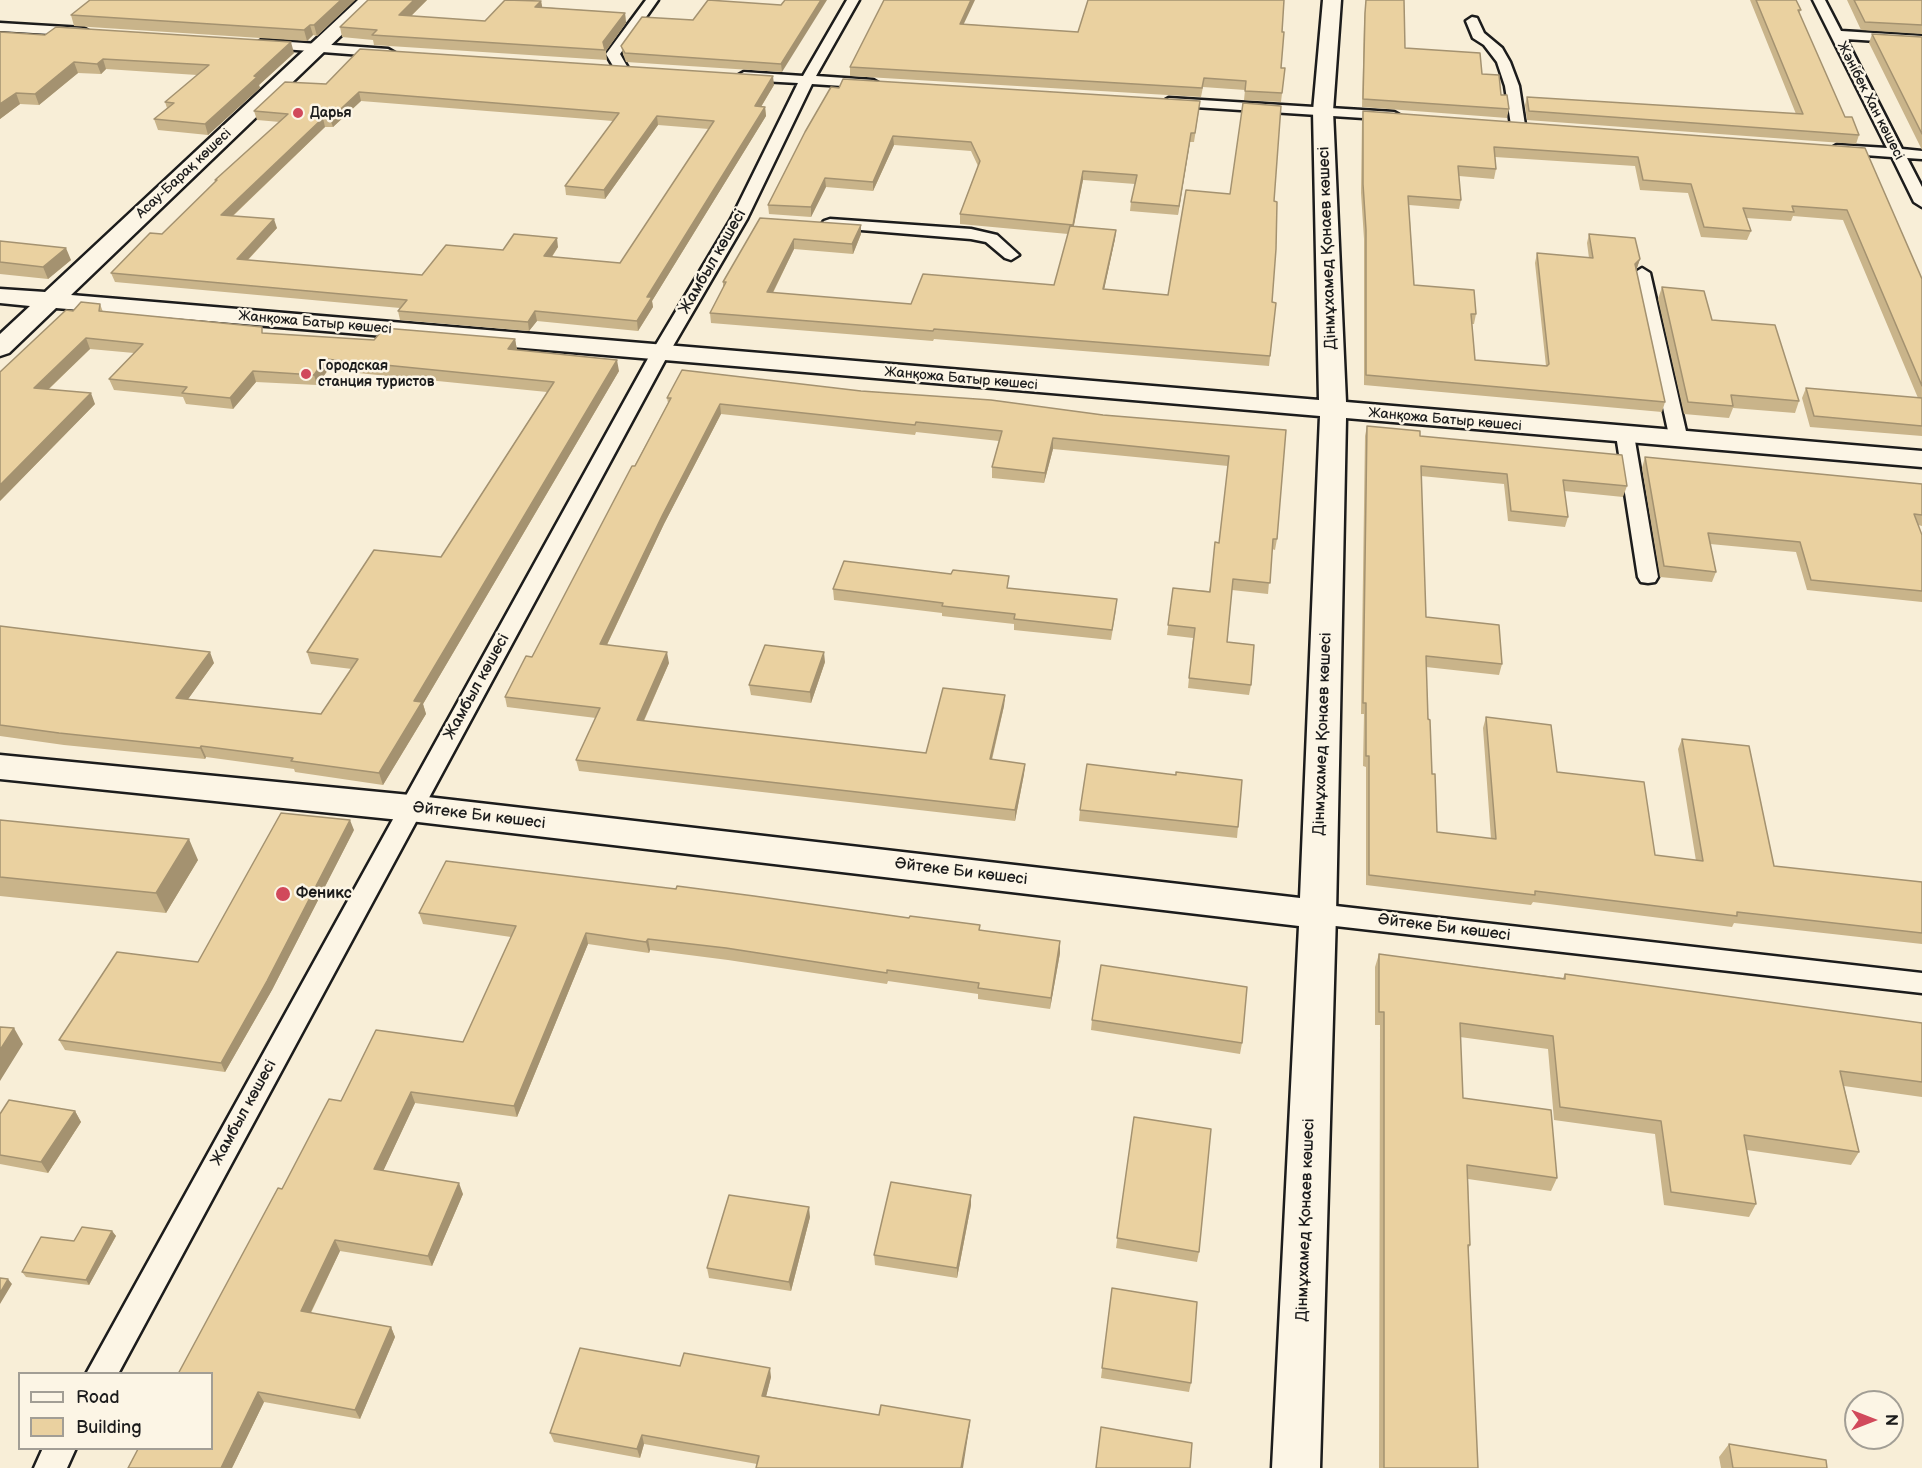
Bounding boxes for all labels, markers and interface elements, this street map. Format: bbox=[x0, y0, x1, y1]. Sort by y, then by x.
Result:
street label: Жәнібек Хан көшесі bbox=[1833, 39, 1907, 163]
place label: Дарья bbox=[310, 105, 351, 121]
marker: Дарья bbox=[291, 106, 305, 120]
street label: Асау-Барақ көшесі bbox=[133, 126, 235, 222]
street label: Дінмұхамед Қонаев көшесі bbox=[1315, 146, 1341, 350]
street label: Жамбыл көшесі bbox=[675, 206, 751, 318]
street label: Жанқожа Батыр көшесі bbox=[238, 308, 392, 338]
place label: Городская станция туристов bbox=[318, 358, 434, 390]
street label: Жанқожа Батыр көшесі bbox=[884, 364, 1038, 394]
marker: Городская станция туристов bbox=[299, 367, 313, 381]
street label: Жанқожа Батыр көшесі bbox=[1368, 405, 1522, 435]
street label: Жамбыл көшесі bbox=[440, 631, 514, 743]
street label: Дінмұхамед Қонаев көшесі bbox=[1310, 632, 1336, 836]
street label: Әйтеке Би көшесі bbox=[412, 798, 546, 834]
street label: Әйтеке Би көшесі bbox=[894, 854, 1028, 890]
place label: Феникс bbox=[296, 884, 352, 904]
marker: Феникс bbox=[274, 885, 292, 903]
street label: Әйтеке Би көшесі bbox=[1377, 910, 1511, 946]
street label: Жамбыл көшесі bbox=[207, 1057, 281, 1169]
street label: Дінмұхамед Қонаев көшесі bbox=[1293, 1118, 1319, 1322]
legend bbox=[18, 1372, 213, 1450]
text: Road bbox=[76, 1387, 120, 1408]
north arrow bbox=[1844, 1390, 1904, 1450]
text: N bbox=[1881, 1414, 1900, 1426]
text: Building bbox=[76, 1417, 142, 1438]

